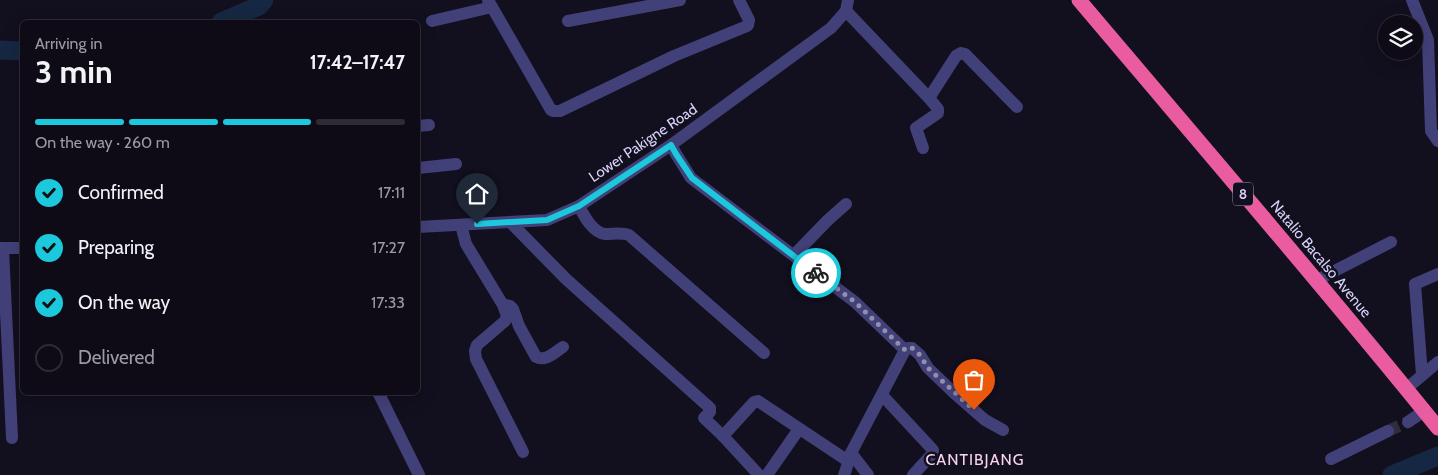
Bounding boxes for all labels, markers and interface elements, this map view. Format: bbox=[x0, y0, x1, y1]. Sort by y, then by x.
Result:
map controls bbox=[1378, 15, 1423, 60]
button: layers bbox=[1378, 15, 1423, 60]
text: Arriving in bbox=[35, 34, 102, 53]
text: 17:42–17:47 bbox=[310, 51, 405, 74]
text: 3 min bbox=[35, 52, 113, 91]
street label: Lower Pakigne Road bbox=[585, 100, 701, 186]
text: On the way · 260 m bbox=[35, 133, 170, 152]
pin bbox=[456, 173, 498, 224]
icon: check bbox=[35, 179, 63, 207]
icon: home bbox=[463, 180, 491, 208]
text: Confirmed bbox=[78, 181, 164, 204]
road number: 8 bbox=[1233, 182, 1253, 205]
text: 17:11 bbox=[378, 183, 405, 202]
street label: Natalio Bacalso Avenue bbox=[1267, 197, 1375, 321]
icon: check bbox=[35, 234, 63, 262]
text: Preparing bbox=[78, 236, 154, 259]
text: 17:27 bbox=[372, 238, 405, 257]
courier bbox=[791, 248, 841, 298]
icon: bike bbox=[802, 259, 830, 287]
icon: check bbox=[35, 289, 63, 317]
text: On the way bbox=[78, 291, 170, 314]
text: 17:33 bbox=[371, 293, 405, 312]
text: Delivered bbox=[78, 346, 155, 369]
pin bbox=[953, 359, 995, 410]
icon: bag bbox=[960, 366, 988, 394]
district label: CANTIBJANG bbox=[925, 450, 1025, 469]

